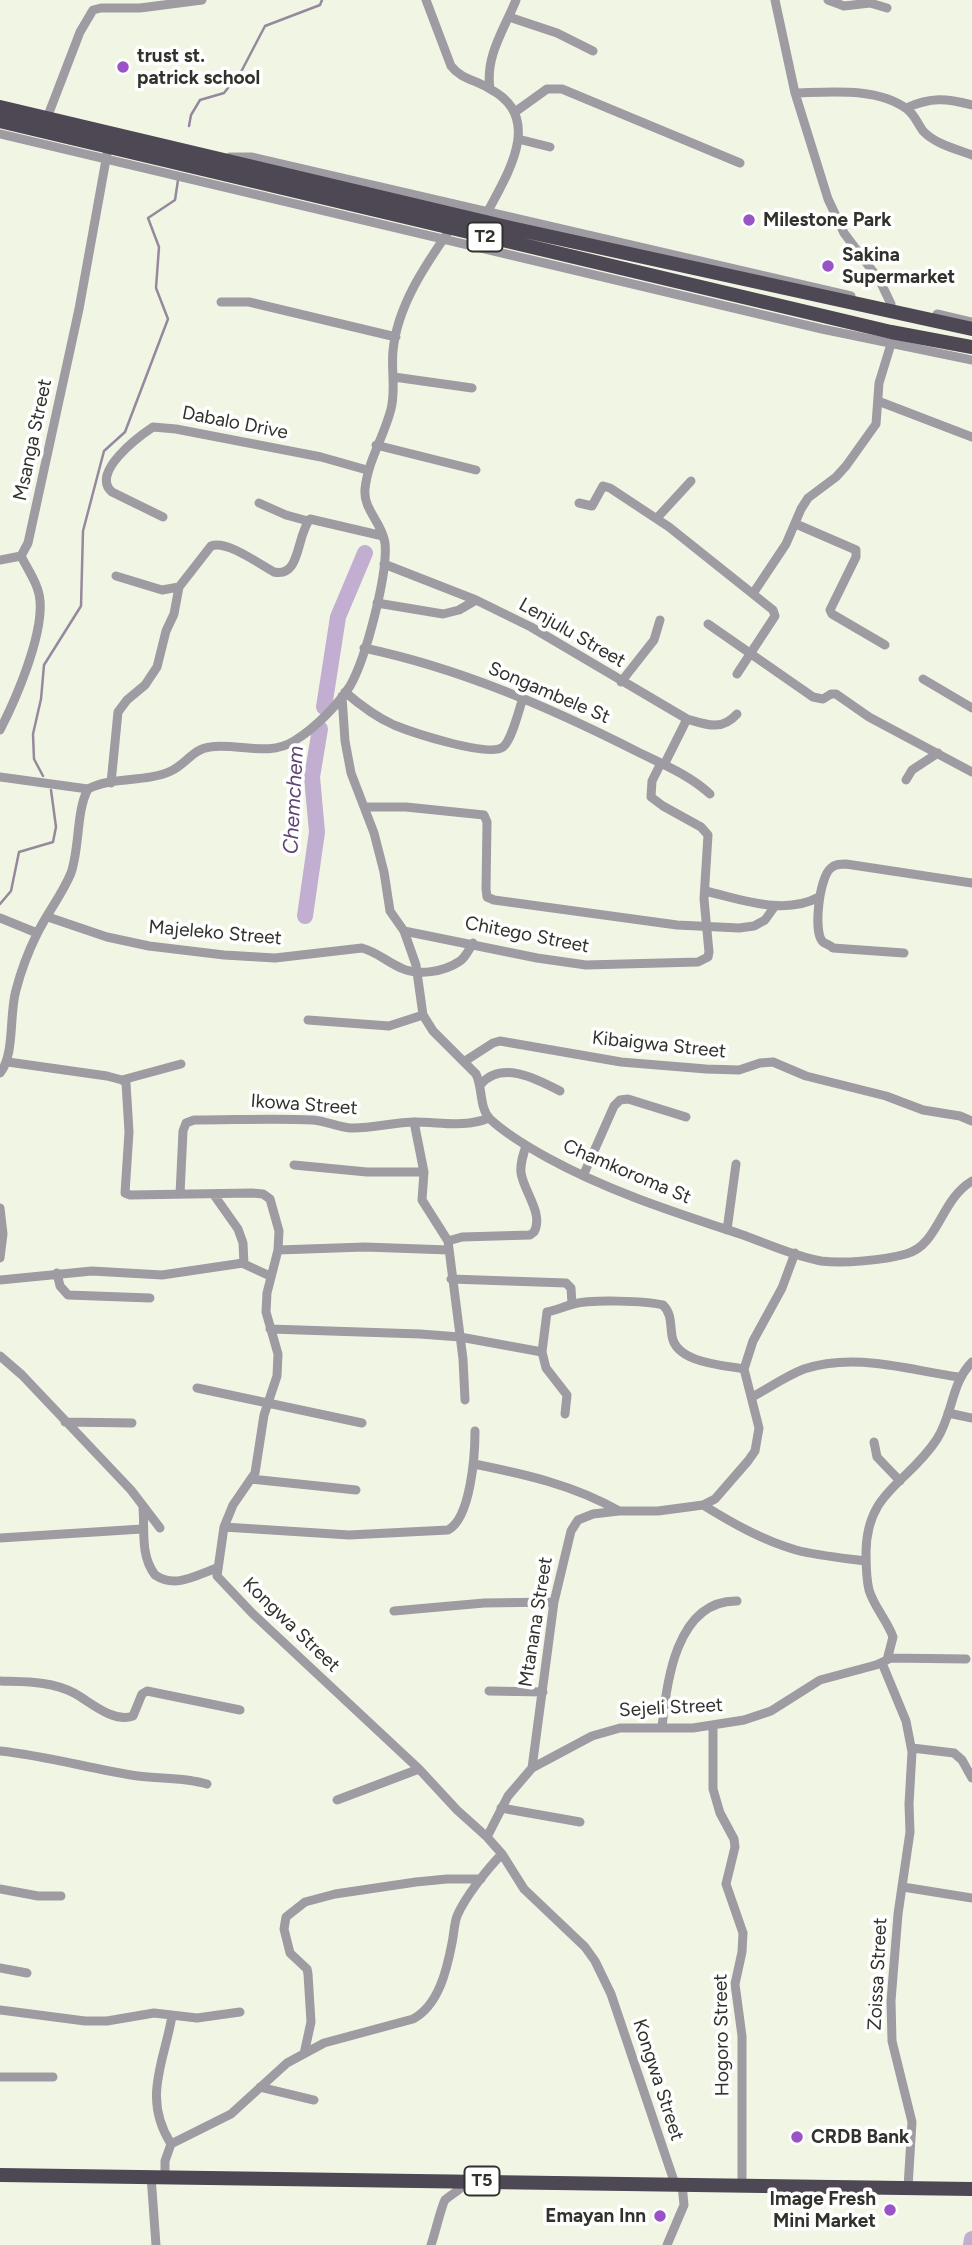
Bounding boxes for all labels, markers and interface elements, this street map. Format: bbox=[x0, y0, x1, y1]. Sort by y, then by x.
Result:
place label: trust st. patrick school bbox=[137, 45, 260, 89]
marker: trust st. patrick school bbox=[115, 59, 131, 75]
place label: Milestone Park bbox=[763, 209, 891, 231]
marker: Milestone Park bbox=[741, 212, 757, 228]
road number: T2 bbox=[468, 222, 503, 251]
place label: Sakina Supermarket bbox=[842, 244, 955, 288]
marker: Sakina Supermarket bbox=[820, 258, 836, 274]
street label: Msanga Street bbox=[9, 377, 57, 503]
street label: Dabalo Drive bbox=[180, 402, 290, 444]
street label: Lenjulu Street bbox=[515, 593, 629, 673]
street label: Songambele St bbox=[485, 657, 613, 729]
water label: Chemchem bbox=[279, 745, 309, 855]
street label: Chitego Street bbox=[463, 912, 591, 958]
street label: Majeleko Street bbox=[147, 916, 283, 950]
street label: Kibaigwa Street bbox=[591, 1027, 727, 1063]
street label: Ikowa Street bbox=[250, 1090, 358, 1120]
street label: Chamkoroma St bbox=[559, 1135, 695, 1209]
street label: Mtanana Street bbox=[514, 1555, 558, 1689]
street label: Kongwa Street bbox=[238, 1573, 344, 1677]
street label: Sejeli Street bbox=[618, 1694, 724, 1722]
street label: Zoissa Street bbox=[864, 1917, 892, 2031]
street label: Hogoro Street bbox=[710, 1973, 734, 2097]
street label: Kongwa Street bbox=[628, 2016, 688, 2144]
place label: CRDB Bank bbox=[811, 2126, 909, 2148]
marker: CRDB Bank bbox=[789, 2129, 805, 2145]
road number: T5 bbox=[464, 2166, 500, 2196]
place label: Image Fresh Mini Market bbox=[770, 2188, 876, 2232]
marker: Image Fresh Mini Market bbox=[882, 2202, 898, 2218]
place label: Emayan Inn bbox=[545, 2205, 646, 2227]
marker: Emayan Inn bbox=[652, 2208, 668, 2224]

